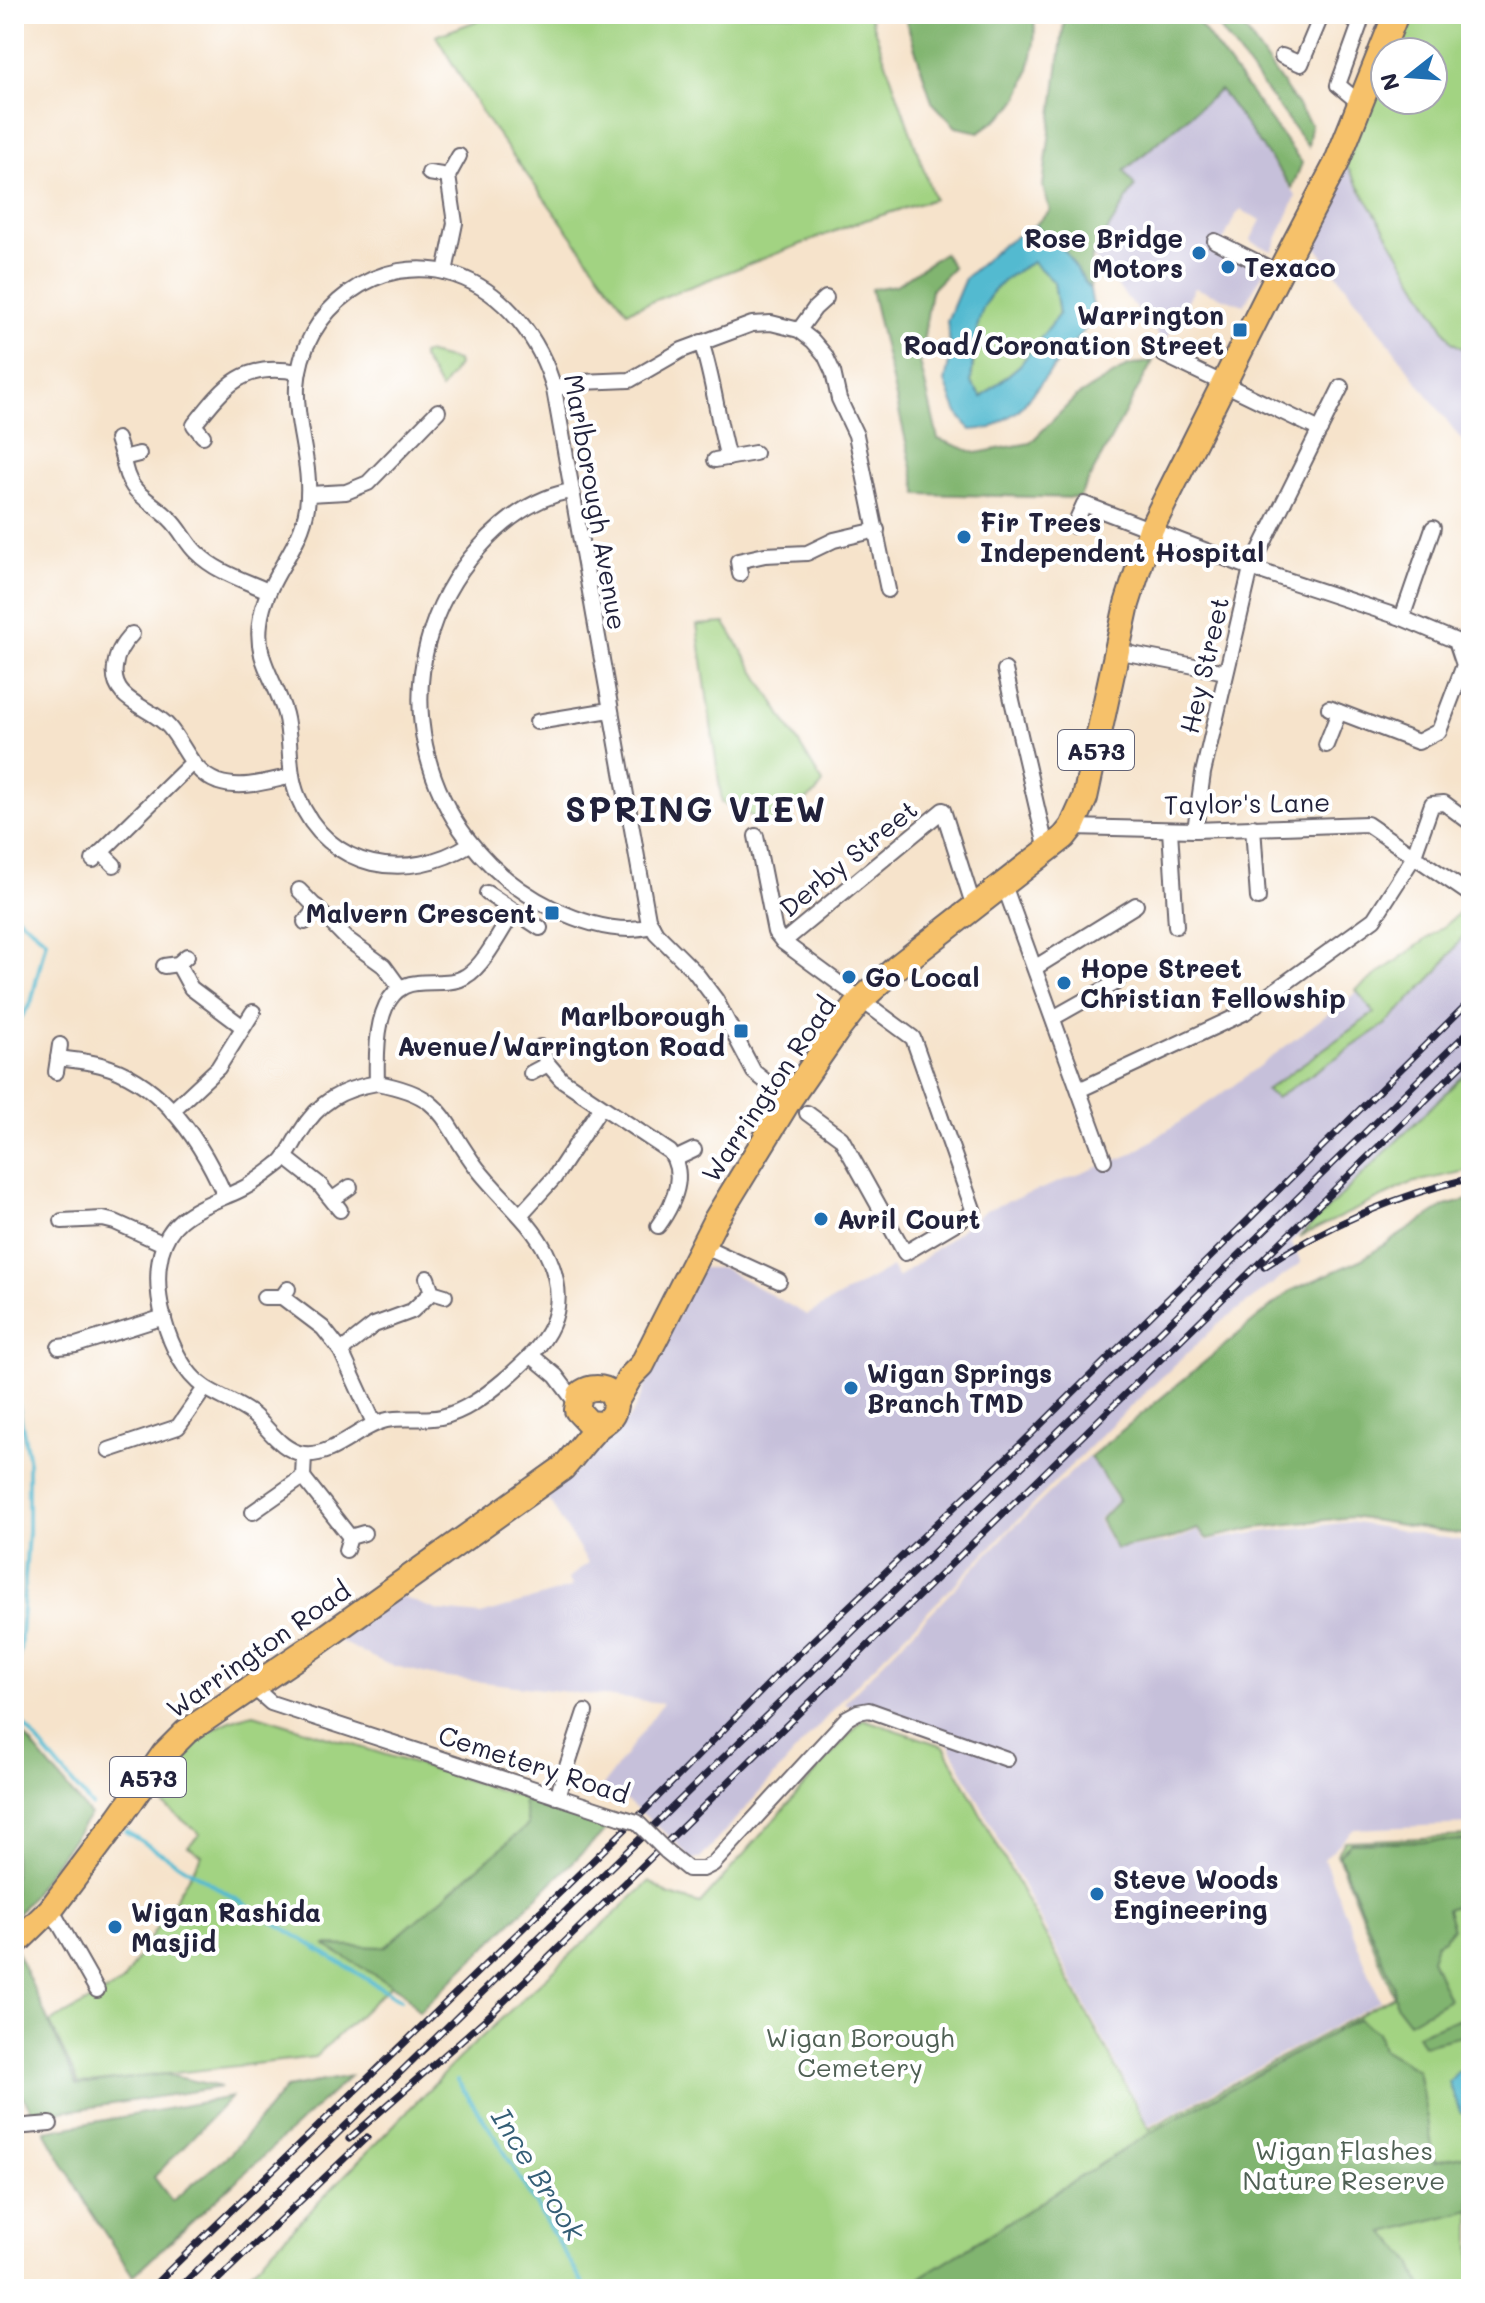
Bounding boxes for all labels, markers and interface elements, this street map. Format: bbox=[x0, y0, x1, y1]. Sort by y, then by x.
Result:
north arrow bbox=[1369, 36, 1449, 116]
text: N bbox=[1373, 70, 1406, 94]
place label: Rose Bridge Motors bbox=[1024, 221, 1183, 285]
marker: Rose Bridge Motors bbox=[1190, 244, 1208, 262]
place label: Texaco bbox=[1244, 250, 1336, 284]
marker: Texaco bbox=[1219, 258, 1237, 276]
place label: Warrington Road/Coronation Street bbox=[903, 298, 1224, 362]
marker: Warrington Road/Coronation Street bbox=[1231, 321, 1249, 339]
street label: Marlborough Avenue bbox=[557, 371, 635, 633]
place label: Fir Trees Independent Hospital bbox=[980, 505, 1264, 569]
marker: Fir Trees Independent Hospital bbox=[955, 528, 973, 546]
street label: Hey Street bbox=[1172, 593, 1236, 737]
road number: A573 bbox=[1058, 730, 1134, 770]
street label: Taylor's Lane bbox=[1164, 785, 1330, 821]
district label: SPRING VIEW bbox=[565, 786, 827, 831]
street label: Derby Street bbox=[772, 792, 924, 924]
place label: Malvern Crescent bbox=[306, 896, 536, 930]
marker: Malvern Crescent bbox=[543, 904, 561, 922]
place label: Hope Street Christian Fellowship bbox=[1080, 951, 1346, 1015]
place label: Go Local bbox=[865, 960, 980, 994]
marker: Go Local bbox=[840, 968, 858, 986]
marker: Hope Street Christian Fellowship bbox=[1055, 974, 1073, 992]
street label: Warrington Road bbox=[693, 990, 843, 1188]
place label: Marlborough Avenue/Warrington Road bbox=[397, 999, 725, 1063]
marker: Marlborough Avenue/Warrington Road bbox=[732, 1022, 750, 1040]
place label: Avril Court bbox=[837, 1202, 980, 1236]
marker: Avril Court bbox=[812, 1210, 830, 1228]
place label: Wigan Springs Branch TMD bbox=[867, 1356, 1052, 1420]
marker: Wigan Springs Branch TMD bbox=[842, 1379, 860, 1397]
street label: Warrington Road bbox=[159, 1573, 357, 1725]
street label: Cemetery Road bbox=[434, 1717, 634, 1811]
road number: A573 bbox=[110, 1757, 186, 1797]
place label: Steve Woods Engineering bbox=[1113, 1862, 1279, 1926]
marker: Steve Woods Engineering bbox=[1088, 1885, 1106, 1903]
place label: Wigan Rashida Masjid bbox=[131, 1895, 321, 1959]
marker: Wigan Rashida Masjid bbox=[106, 1918, 124, 1936]
park label: Wigan Borough Cemetery bbox=[766, 2020, 954, 2084]
water label: Ince Brook bbox=[484, 2101, 595, 2248]
park label: Wigan Flashes Nature Reserve bbox=[1243, 2133, 1445, 2197]

